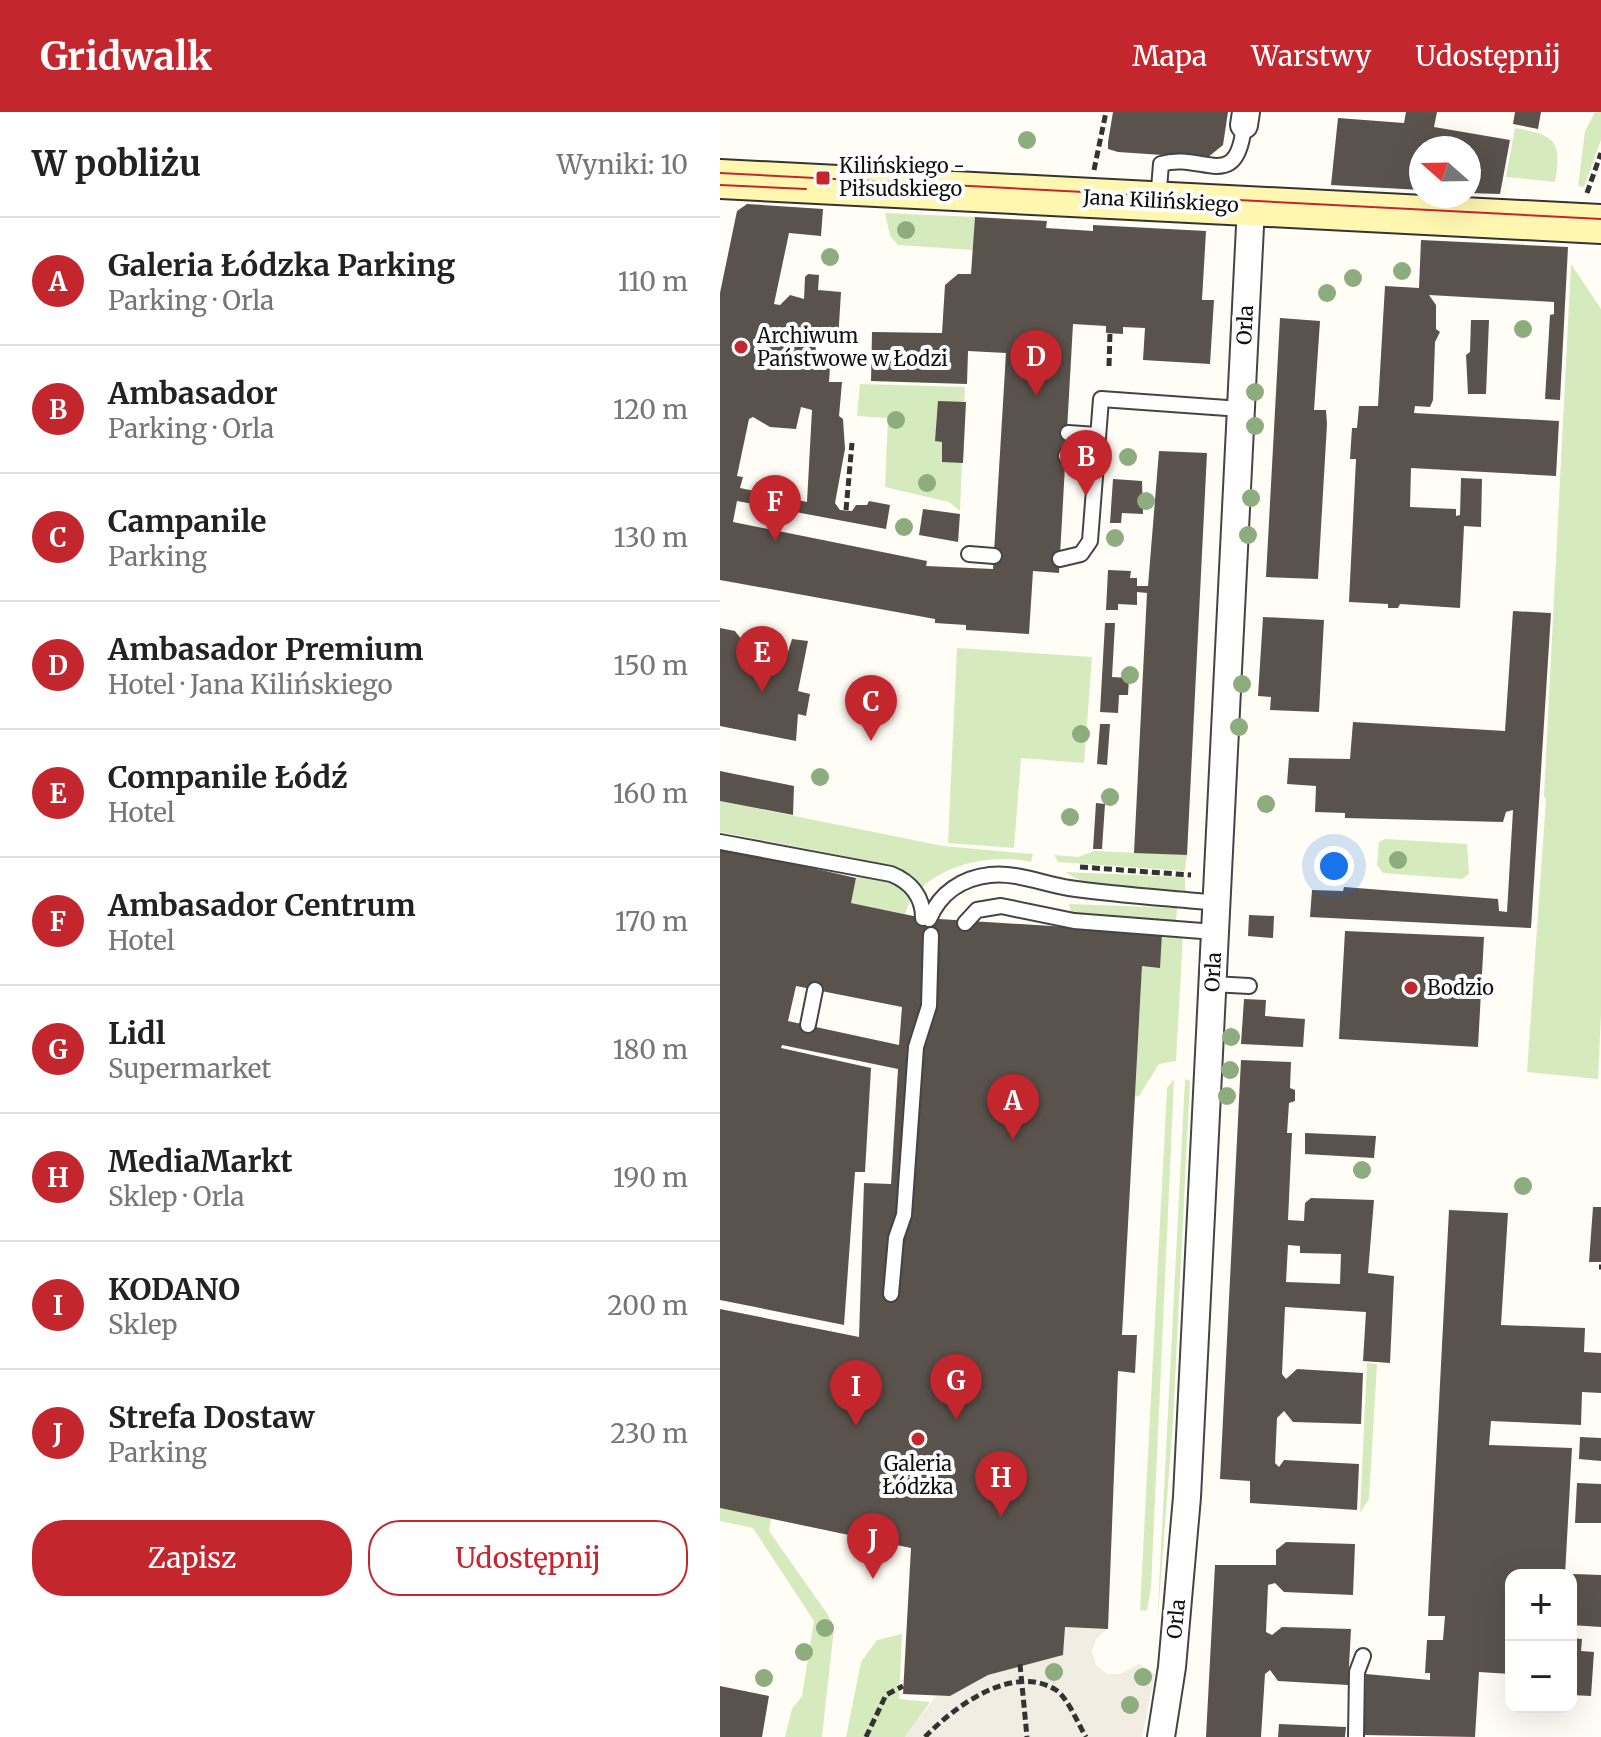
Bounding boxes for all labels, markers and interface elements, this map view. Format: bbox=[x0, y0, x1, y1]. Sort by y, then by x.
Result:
text: Gridwalk bbox=[40, 33, 212, 80]
text: Mapa bbox=[1132, 38, 1207, 74]
text: Warstwy bbox=[1251, 38, 1371, 74]
text: Udostępnij bbox=[1415, 38, 1561, 74]
north arrow bbox=[1409, 136, 1481, 208]
text: W pobliżu bbox=[32, 143, 201, 185]
text: Wyniki: 10 bbox=[557, 148, 688, 181]
place label: Kilińskiego - Piłsudskiego bbox=[839, 153, 965, 201]
marker: Kilińskiego - Piłsudskiego bbox=[814, 169, 832, 187]
street label: Jana Kilińskiego bbox=[1082, 184, 1240, 217]
text: Galeria Łódzka Parking bbox=[108, 246, 455, 284]
text: A bbox=[49, 265, 67, 298]
text: 110 m bbox=[618, 265, 688, 298]
text: Parking · Orla bbox=[108, 284, 274, 317]
street label: Orla bbox=[1231, 304, 1258, 346]
place label: Archiwum Państwowe w Łodzi bbox=[756, 323, 948, 371]
pin: D bbox=[1010, 330, 1062, 396]
marker: Archiwum Państwowe w Łodzi bbox=[732, 338, 750, 356]
text: Ambasador bbox=[108, 374, 278, 412]
text: B bbox=[49, 393, 67, 426]
text: 120 m bbox=[613, 393, 688, 426]
text: Parking · Orla bbox=[108, 412, 274, 445]
pin: B bbox=[1060, 430, 1112, 496]
pin: F bbox=[749, 475, 801, 541]
text: Campanile bbox=[108, 502, 267, 540]
text: C bbox=[49, 521, 67, 554]
text: 130 m bbox=[614, 521, 688, 554]
text: Parking bbox=[108, 540, 207, 573]
pin: E bbox=[736, 626, 788, 692]
text: Ambasador Premium bbox=[108, 630, 423, 668]
text: D bbox=[48, 649, 68, 682]
text: 150 m bbox=[614, 649, 688, 682]
text: Hotel · Jana Kilińskiego bbox=[108, 668, 393, 701]
pin: C bbox=[845, 675, 897, 741]
text: Companile Łódź bbox=[108, 758, 348, 796]
text: E bbox=[50, 777, 66, 810]
text: 160 m bbox=[613, 777, 688, 810]
text: Hotel bbox=[108, 796, 175, 829]
your location bbox=[1314, 846, 1354, 886]
text: Ambasador Centrum bbox=[108, 886, 416, 924]
text: F bbox=[50, 905, 66, 938]
text: 170 m bbox=[615, 905, 688, 938]
text: Hotel bbox=[108, 924, 175, 957]
street label: Orla bbox=[1199, 951, 1226, 993]
place label: Bodzio bbox=[1427, 975, 1494, 1000]
marker: Bodzio bbox=[1402, 979, 1420, 997]
text: Lidl bbox=[108, 1014, 165, 1052]
text: G bbox=[49, 1033, 67, 1066]
text: 180 m bbox=[613, 1033, 688, 1066]
text: Supermarket bbox=[108, 1052, 272, 1085]
pin: A bbox=[987, 1074, 1039, 1140]
text: MediaMarkt bbox=[108, 1142, 292, 1180]
text: H bbox=[47, 1161, 69, 1194]
text: 190 m bbox=[613, 1161, 688, 1194]
text: Sklep · Orla bbox=[108, 1180, 245, 1213]
text: KODANO bbox=[108, 1270, 240, 1308]
text: I bbox=[53, 1289, 63, 1322]
text: 200 m bbox=[607, 1289, 688, 1322]
text: Sklep bbox=[108, 1308, 177, 1341]
pin: G bbox=[930, 1354, 982, 1420]
pin: I bbox=[830, 1360, 882, 1426]
text: Strefa Dostaw bbox=[108, 1398, 314, 1436]
text: J bbox=[53, 1417, 63, 1450]
text: 230 m bbox=[610, 1417, 688, 1450]
marker: Galeria Łódzka bbox=[909, 1430, 927, 1448]
text: Parking bbox=[108, 1436, 207, 1469]
place label: Galeria Łódzka bbox=[882, 1451, 954, 1499]
pin: H bbox=[975, 1451, 1027, 1517]
pin: J bbox=[847, 1513, 899, 1579]
button: Zapisz bbox=[32, 1520, 352, 1596]
button: Udostępnij bbox=[368, 1520, 688, 1596]
map controls bbox=[1505, 1569, 1577, 1713]
button: + bbox=[1505, 1569, 1577, 1641]
street label: Orla bbox=[1161, 1598, 1190, 1640]
button: − bbox=[1505, 1641, 1577, 1713]

